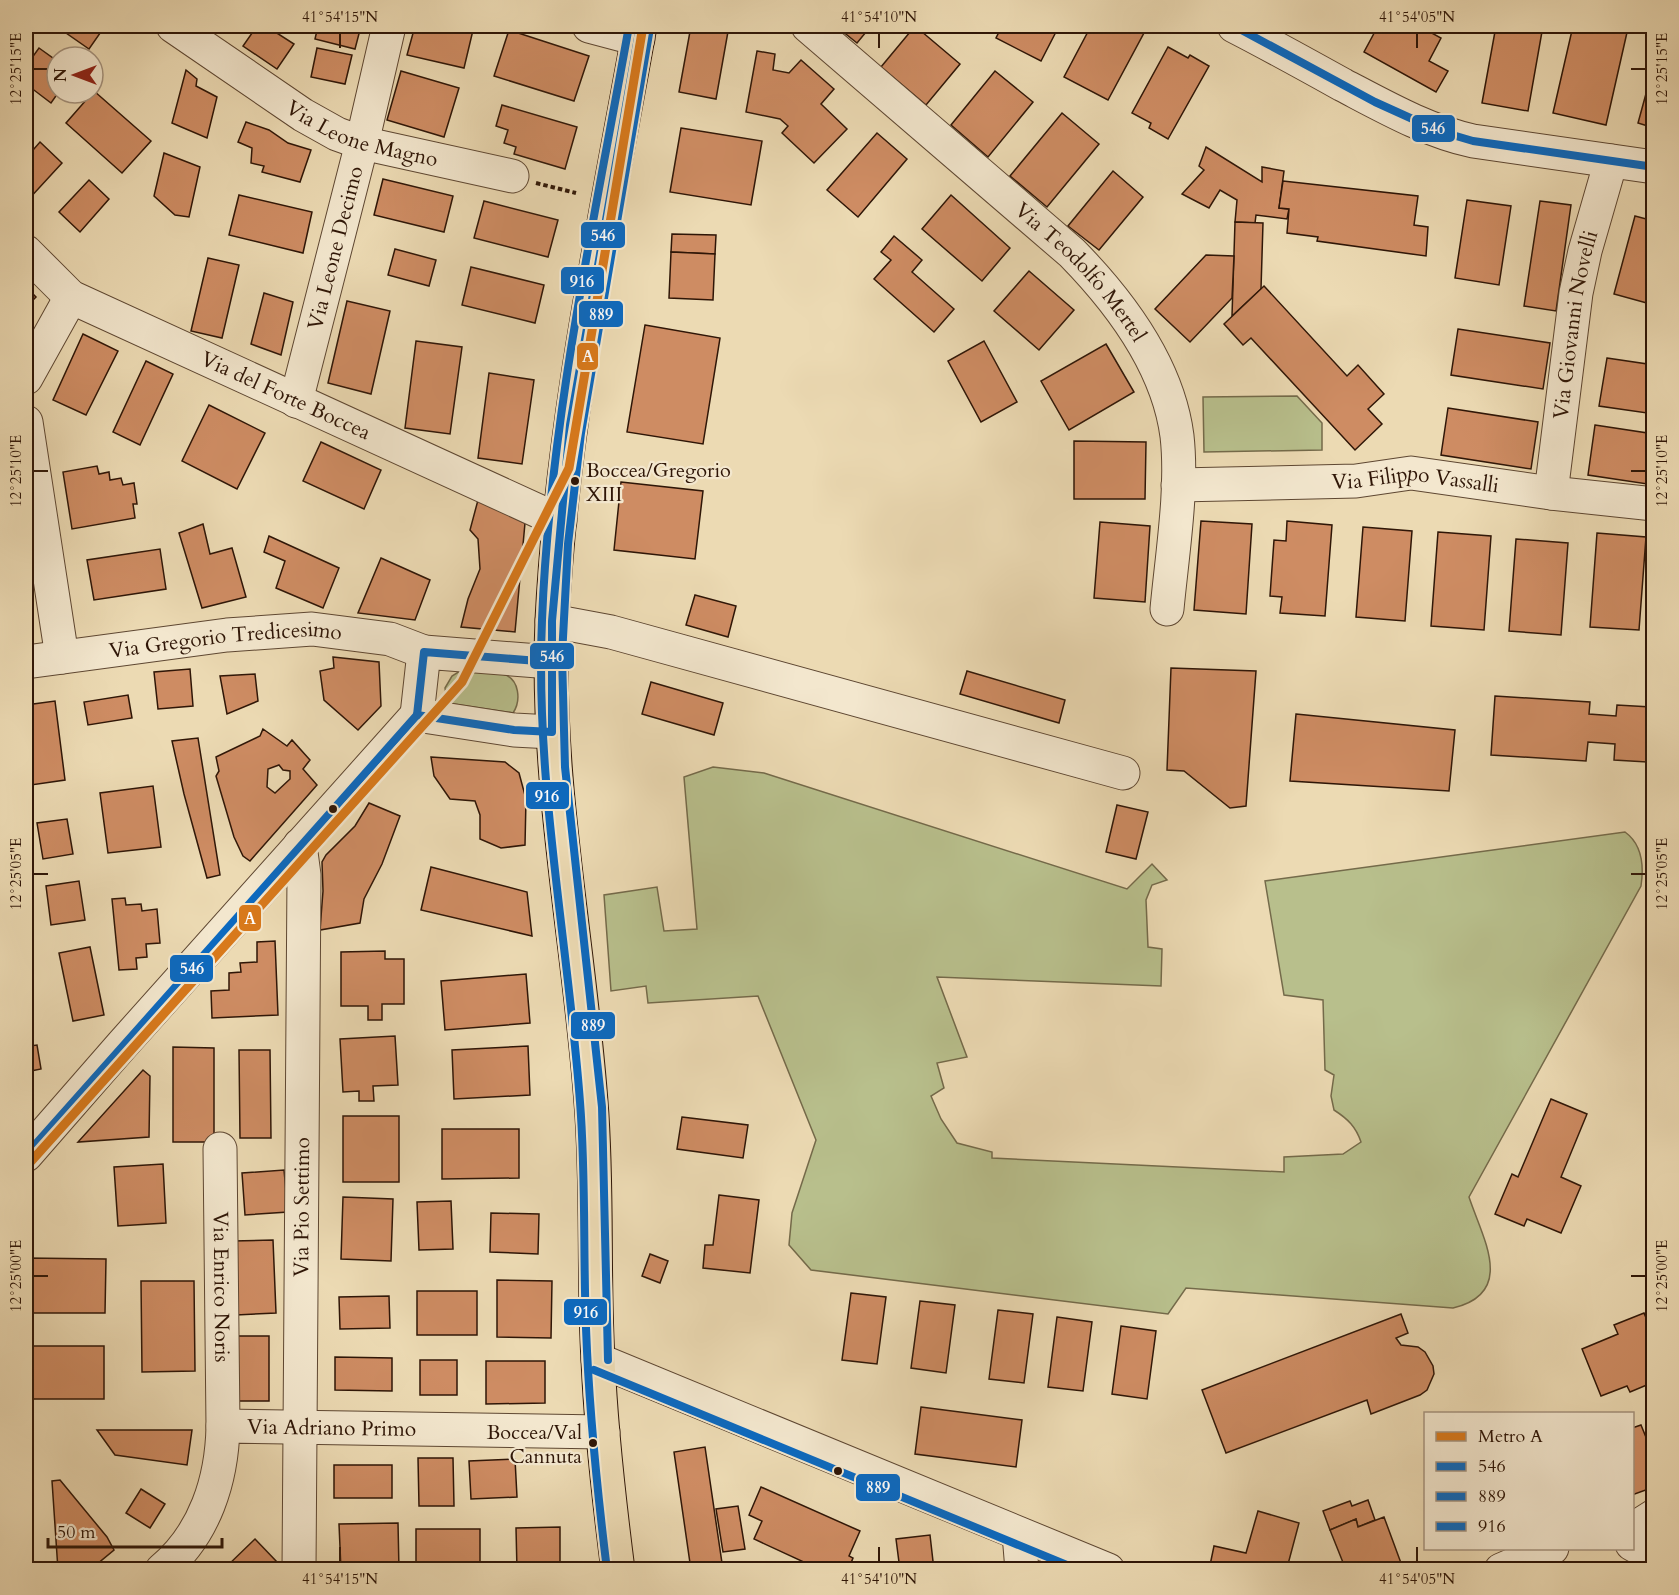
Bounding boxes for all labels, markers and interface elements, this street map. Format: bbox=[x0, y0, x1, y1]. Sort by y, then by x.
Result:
text: 41°54'15"N bbox=[302, 7, 378, 27]
text: 41°54'10"N bbox=[841, 7, 917, 27]
text: 41°54'05"N bbox=[1379, 7, 1455, 27]
text: 12°25'15"E bbox=[6, 33, 26, 105]
text: 12°25'15"E bbox=[1652, 33, 1672, 105]
north arrow bbox=[45, 45, 105, 105]
text: N bbox=[50, 68, 72, 82]
street label: Via Leone Magno bbox=[280, 93, 441, 174]
line badge: 546 bbox=[1411, 114, 1456, 143]
text: 546 bbox=[1421, 118, 1445, 140]
street label: Via Leone Decimo bbox=[300, 163, 370, 333]
street label: Via Teodolfo Mertel bbox=[1009, 196, 1153, 347]
line badge: 546 bbox=[580, 221, 626, 249]
text: 546 bbox=[591, 225, 615, 247]
street label: Via Giovanni Novelli bbox=[1546, 227, 1605, 421]
line badge: 916 bbox=[560, 266, 605, 295]
text: 916 bbox=[570, 271, 594, 293]
line badge: 889 bbox=[578, 300, 624, 328]
text: 889 bbox=[589, 304, 613, 326]
line badge: A bbox=[576, 342, 599, 371]
street label: Via del Forte Boccea bbox=[196, 344, 376, 447]
text: A bbox=[582, 346, 594, 368]
text: 12°25'10"E bbox=[6, 435, 26, 507]
text: 12°25'10"E bbox=[1652, 435, 1672, 507]
place label: Boccea/Gregorio XIII bbox=[586, 457, 731, 508]
street label: Via Filippo Vassalli bbox=[1331, 458, 1501, 500]
marker: Boccea/Gregorio XIII bbox=[569, 475, 581, 487]
street label: Via Gregorio Tredicesimo bbox=[107, 614, 344, 665]
line badge: 546 bbox=[529, 642, 575, 670]
text: 546 bbox=[540, 646, 564, 668]
line badge: 916 bbox=[525, 781, 570, 810]
text: 916 bbox=[535, 786, 559, 808]
unlabelled marker bbox=[327, 803, 339, 815]
text: 12°25'05"E bbox=[6, 838, 26, 910]
text: 12°25'05"E bbox=[1652, 838, 1672, 910]
line badge: A bbox=[238, 904, 262, 932]
text: A bbox=[244, 908, 256, 930]
line badge: 546 bbox=[169, 954, 214, 983]
text: 546 bbox=[180, 958, 204, 980]
line badge: 889 bbox=[570, 1011, 616, 1040]
text: 889 bbox=[581, 1015, 605, 1037]
street label: Via Pio Settimo bbox=[287, 1137, 317, 1277]
street label: Via Enrico Noris bbox=[206, 1211, 237, 1363]
text: 12°25'00"E bbox=[6, 1240, 26, 1312]
text: 12°25'00"E bbox=[1652, 1240, 1672, 1312]
line badge: 916 bbox=[563, 1298, 608, 1326]
text: 916 bbox=[574, 1302, 598, 1324]
street label: Via Adriano Primo bbox=[247, 1412, 416, 1444]
legend bbox=[1424, 1412, 1634, 1550]
place label: Boccea/Val Cannuta bbox=[487, 1419, 582, 1470]
text: Metro A bbox=[1478, 1424, 1543, 1449]
marker: Boccea/Val Cannuta bbox=[587, 1437, 599, 1449]
text: 546 bbox=[1478, 1454, 1506, 1479]
unlabelled marker bbox=[832, 1465, 844, 1477]
line badge: 889 bbox=[855, 1473, 901, 1502]
text: 889 bbox=[866, 1477, 890, 1499]
text: 889 bbox=[1478, 1484, 1506, 1509]
scale bar bbox=[48, 1511, 222, 1549]
text: 916 bbox=[1478, 1514, 1506, 1539]
text: 50 m bbox=[57, 1520, 96, 1545]
text: 41°54'15"N bbox=[302, 1569, 378, 1589]
text: 41°54'10"N bbox=[841, 1569, 917, 1589]
text: 41°54'05"N bbox=[1379, 1569, 1455, 1589]

